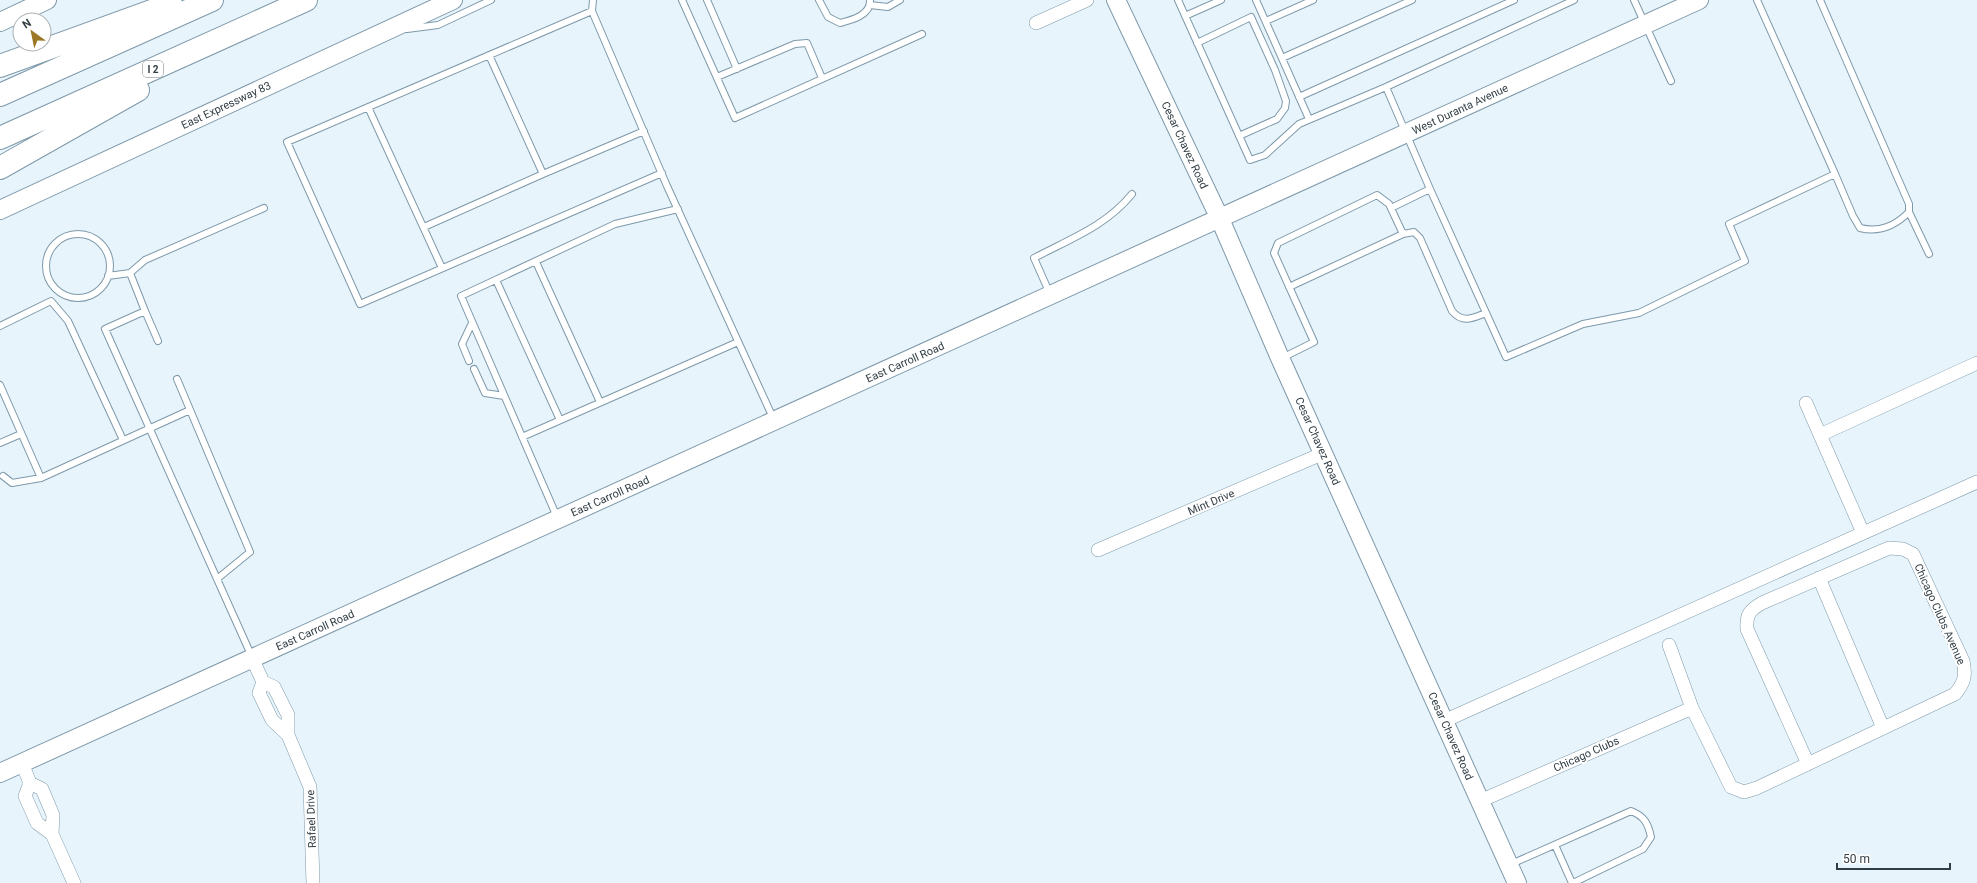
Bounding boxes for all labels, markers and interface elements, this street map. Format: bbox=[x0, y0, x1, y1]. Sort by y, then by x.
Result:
north arrow bbox=[12, 12, 52, 52]
text: N bbox=[20, 16, 34, 32]
road number: I 2 bbox=[143, 61, 163, 77]
street label: East Expressway 83 bbox=[179, 79, 273, 132]
street label: West Duranta Avenue bbox=[1410, 81, 1510, 137]
street label: Cesar Chavez Road bbox=[1159, 100, 1210, 191]
street label: East Carroll Road bbox=[864, 339, 946, 386]
street label: Cesar Chavez Road bbox=[1292, 395, 1343, 487]
street label: East Carroll Road bbox=[569, 473, 651, 520]
street label: Mint Drive bbox=[1186, 487, 1237, 518]
street label: Chicago Clubs Avenue bbox=[1911, 562, 1968, 667]
street label: East Carroll Road bbox=[274, 607, 356, 654]
street label: Cesar Chavez Road bbox=[1425, 690, 1476, 782]
street label: Chicago Clubs bbox=[1551, 734, 1621, 775]
street label: Rafael Drive bbox=[304, 789, 319, 848]
scale bar bbox=[1837, 845, 1950, 871]
text: 50 m bbox=[1843, 852, 1870, 866]

